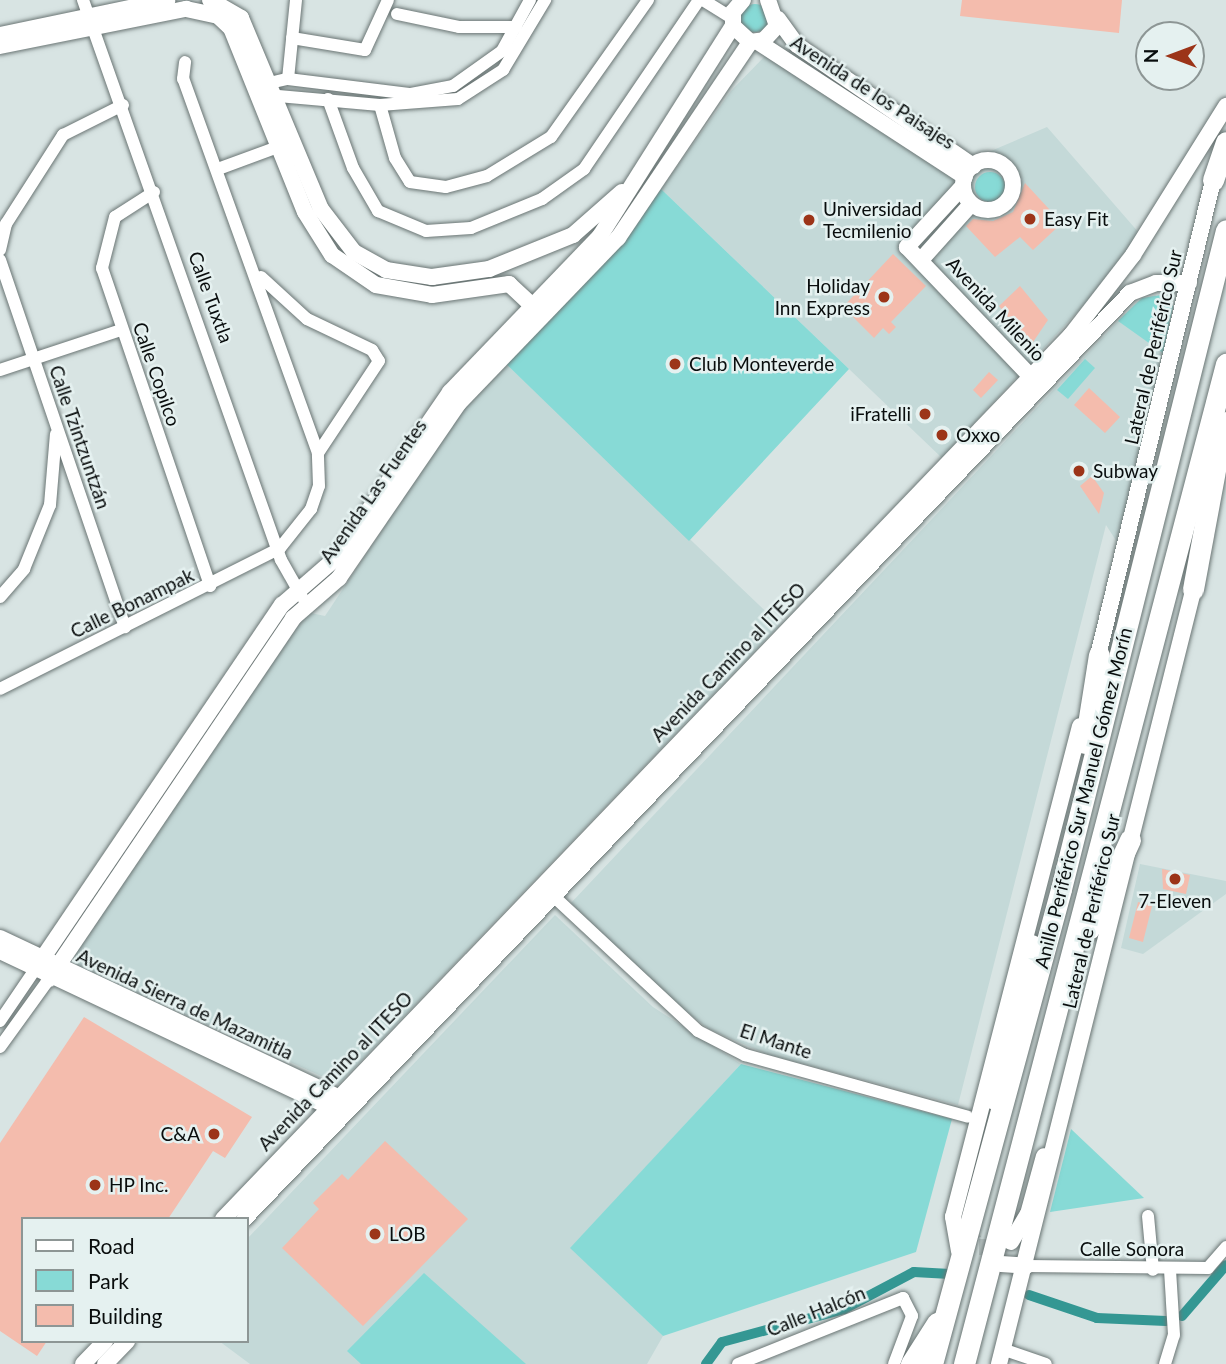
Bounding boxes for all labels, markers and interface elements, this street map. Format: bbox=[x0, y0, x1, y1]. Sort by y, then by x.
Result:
north arrow bbox=[1135, 21, 1205, 91]
street label: Avenida de los Paisajes bbox=[787, 30, 959, 154]
text: N bbox=[1139, 49, 1162, 63]
place label: Universidad Tecmilenio bbox=[823, 198, 922, 242]
place label: Easy Fit bbox=[1044, 208, 1109, 230]
marker: Easy Fit bbox=[1022, 211, 1038, 227]
marker: Universidad Tecmilenio bbox=[801, 212, 817, 228]
street label: Lateral de Periférico Sur bbox=[1119, 247, 1187, 447]
street label: Calle Tuxtla bbox=[184, 248, 238, 346]
street label: Avenida Milenio bbox=[942, 252, 1050, 366]
place label: Holiday Inn Express bbox=[775, 275, 870, 319]
marker: Holiday Inn Express bbox=[876, 289, 892, 305]
street label: Calle Copilco bbox=[129, 319, 185, 429]
place label: Club Monteverde bbox=[689, 353, 834, 375]
marker: Club Monteverde bbox=[667, 356, 683, 372]
street label: Calle Tzintzuntzán bbox=[45, 362, 115, 512]
place label: iFratelli bbox=[850, 403, 911, 425]
marker: iFratelli bbox=[917, 406, 933, 422]
street label: Avenida Las Fuentes bbox=[315, 415, 431, 567]
place label: Oxxo bbox=[956, 424, 1000, 446]
marker: Oxxo bbox=[934, 427, 950, 443]
place label: Subway bbox=[1093, 460, 1158, 482]
marker: Subway bbox=[1071, 463, 1087, 479]
street label: Calle Bonampak bbox=[67, 563, 197, 643]
street label: Avenida Camino al ITESO bbox=[646, 578, 810, 746]
street label: Anillo Periférico Sur Manuel Gómez Morín bbox=[1029, 625, 1137, 971]
street label: Lateral de Periférico Sur bbox=[1057, 811, 1125, 1011]
marker: 7-Eleven bbox=[1167, 871, 1183, 887]
place label: 7-Eleven bbox=[1138, 890, 1212, 912]
street label: Avenida Sierra de Mazamitla bbox=[73, 944, 297, 1064]
street label: Avenida Camino al ITESO bbox=[253, 987, 417, 1155]
street label: El Mante bbox=[737, 1019, 815, 1063]
place label: C&A bbox=[160, 1123, 200, 1145]
marker: C&A bbox=[206, 1126, 222, 1142]
place label: HP Inc. bbox=[109, 1174, 169, 1196]
marker: HP Inc. bbox=[87, 1177, 103, 1193]
legend bbox=[21, 1217, 248, 1343]
place label: LOB bbox=[389, 1223, 426, 1245]
marker: LOB bbox=[367, 1226, 383, 1242]
text: Road bbox=[88, 1233, 135, 1258]
street label: Calle Sonora bbox=[1080, 1238, 1184, 1260]
text: Park bbox=[88, 1268, 129, 1293]
street label: Calle Halcón bbox=[763, 1281, 869, 1341]
text: Building bbox=[88, 1303, 163, 1328]

